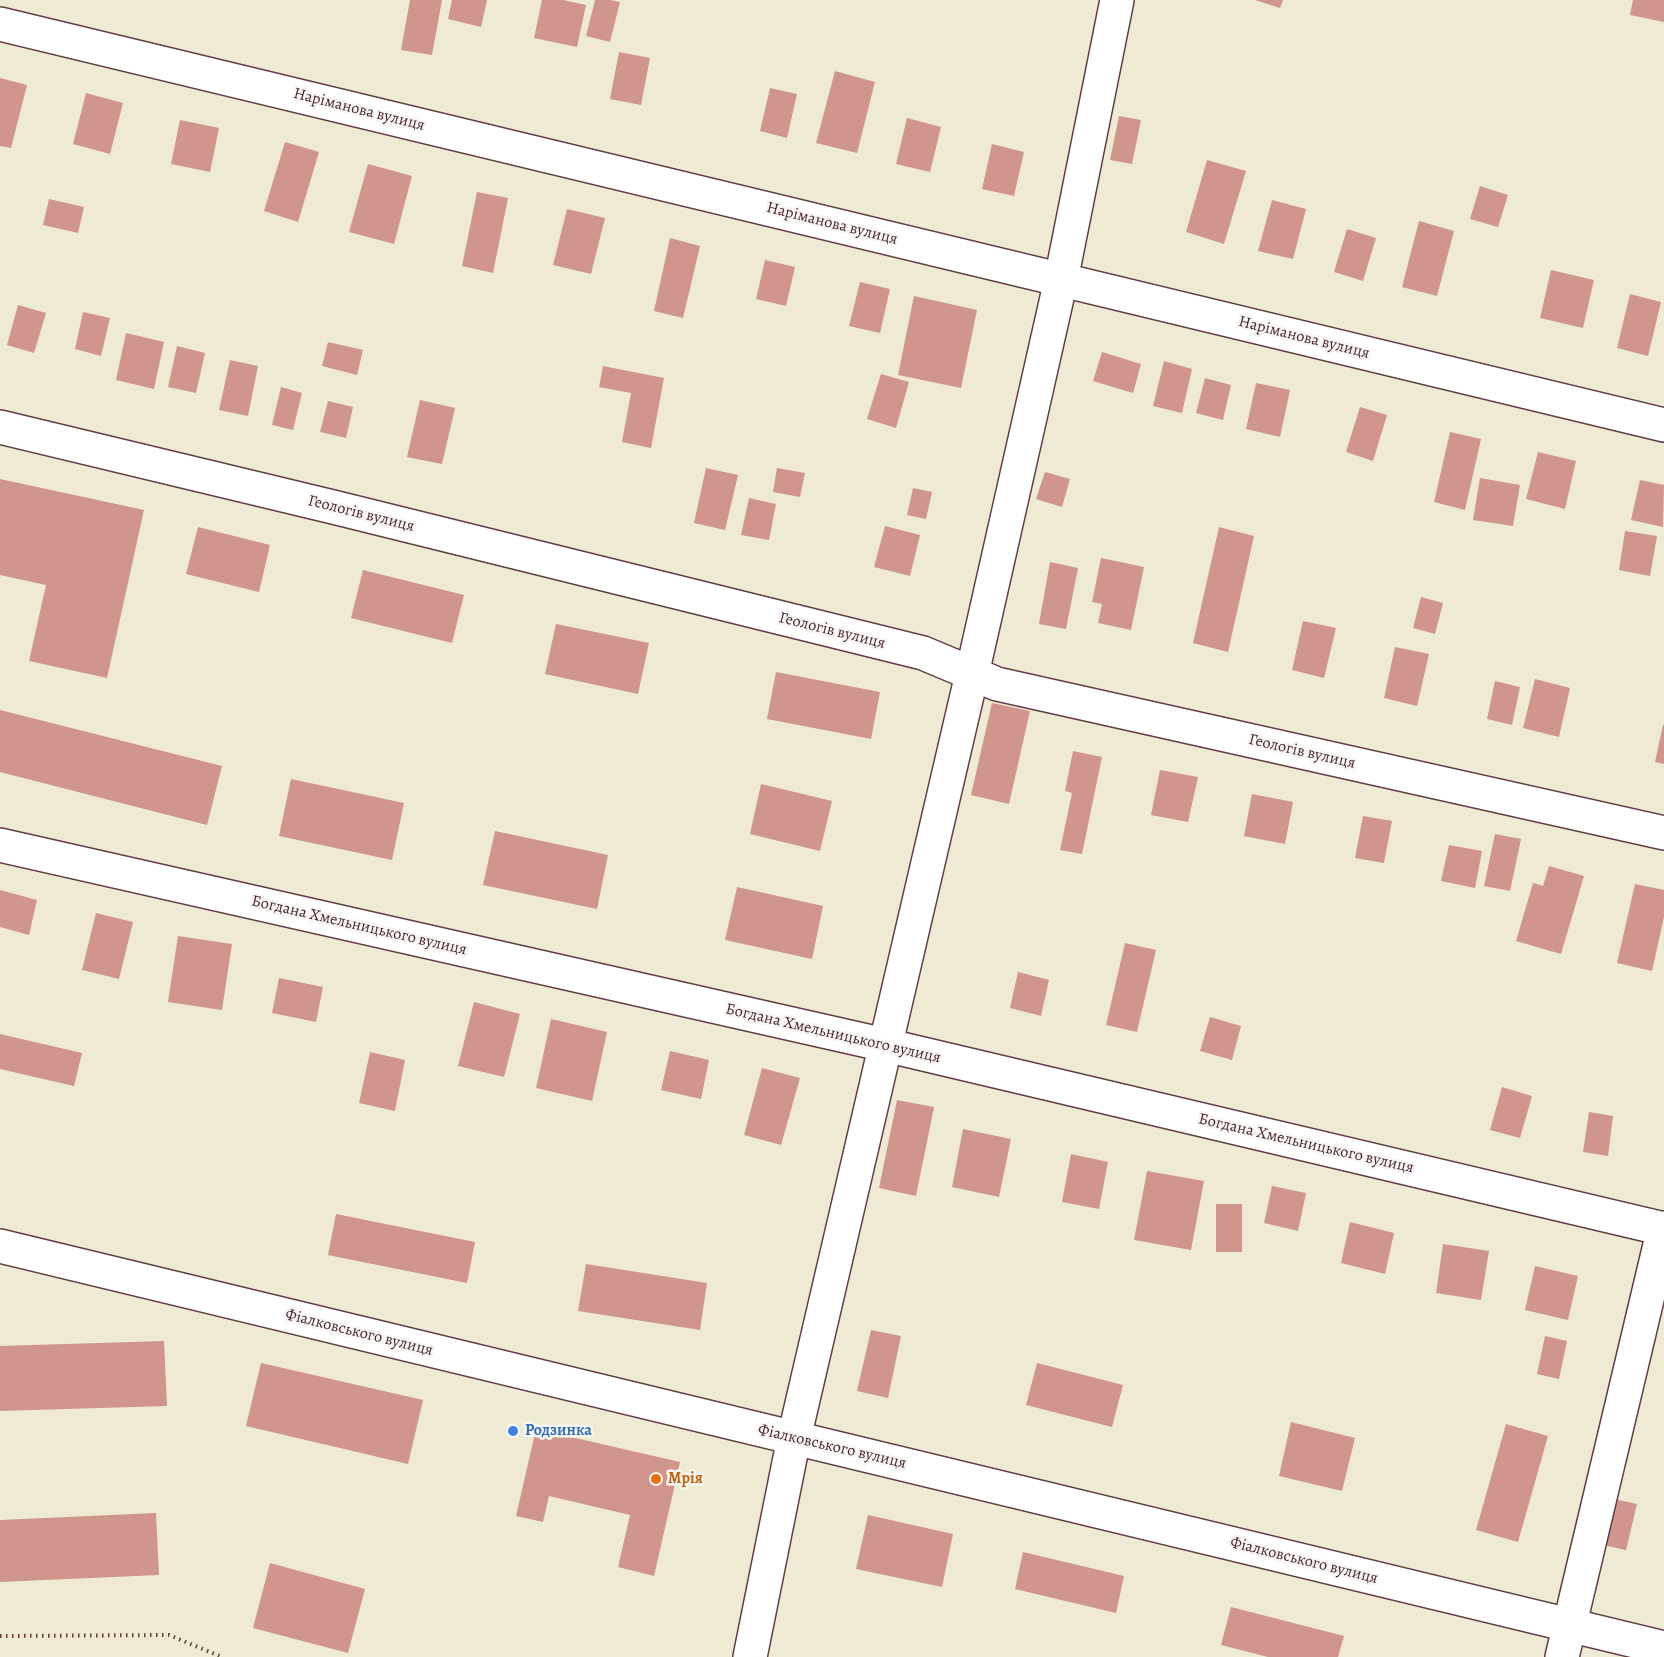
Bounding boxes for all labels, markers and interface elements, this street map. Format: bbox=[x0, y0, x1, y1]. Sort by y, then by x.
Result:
street label: Наріманова вулиця bbox=[291, 84, 427, 136]
street label: Наріманова вулиця bbox=[764, 198, 900, 250]
street label: Наріманова вулиця bbox=[1236, 312, 1372, 364]
street label: Геологів вулиця bbox=[306, 492, 416, 536]
street label: Геологів вулиця bbox=[777, 609, 887, 653]
street label: Геологів вулиця bbox=[1247, 730, 1357, 774]
street label: Богдана Хмельницького вулиця bbox=[250, 892, 468, 960]
street label: Богдана Хмельницького вулиця bbox=[724, 1000, 942, 1068]
street label: Богдана Хмельницького вулиця bbox=[1197, 1110, 1415, 1178]
street label: Фіалковського вулиця bbox=[283, 1305, 435, 1361]
place label: Родзинка bbox=[525, 1421, 592, 1441]
street label: Фіалковського вулиця bbox=[756, 1421, 908, 1473]
marker: Родзинка bbox=[506, 1424, 520, 1438]
place label: Мрія bbox=[668, 1469, 703, 1489]
marker: Мрія bbox=[649, 1472, 663, 1486]
street label: Фіалковського вулиця bbox=[1228, 1533, 1380, 1589]

